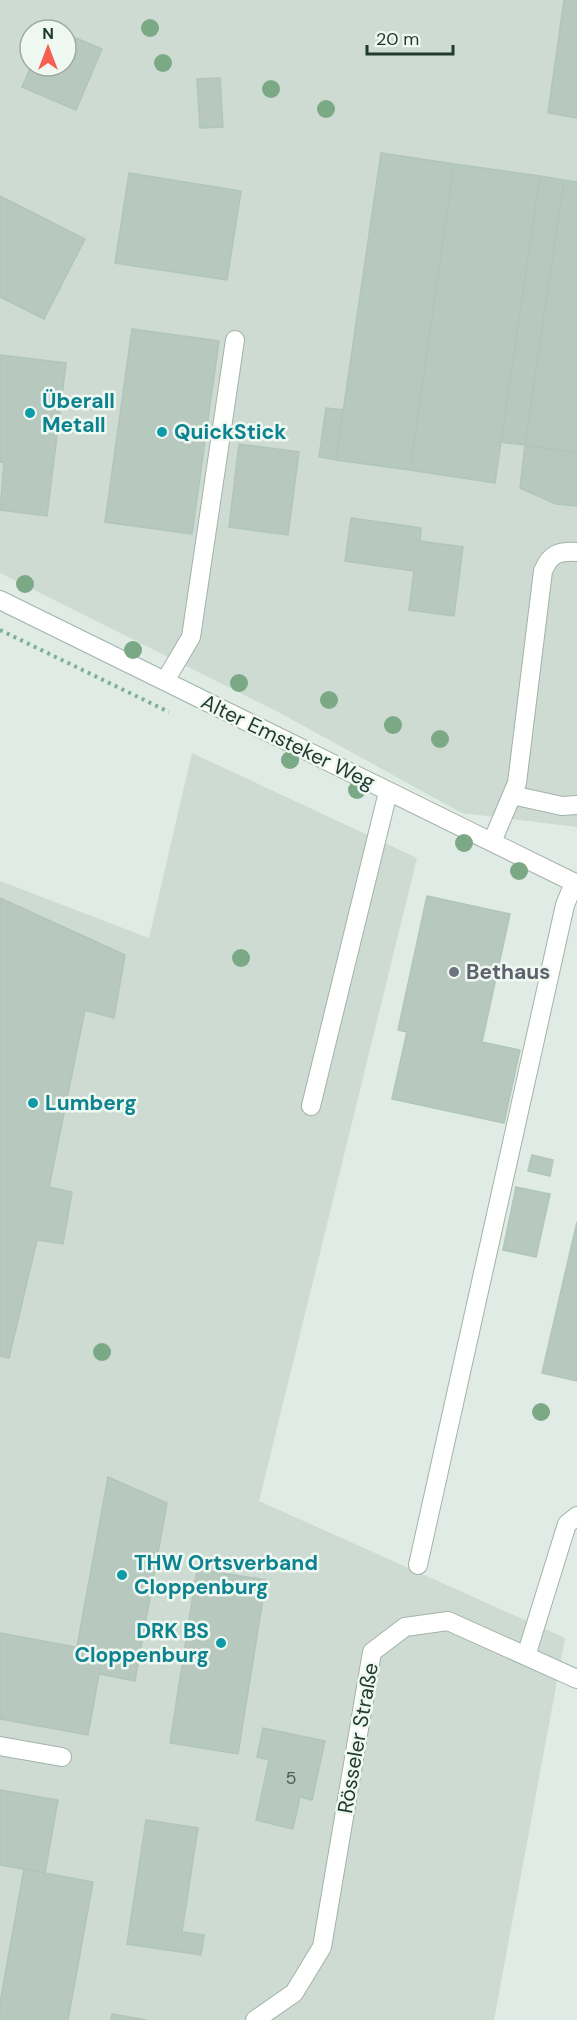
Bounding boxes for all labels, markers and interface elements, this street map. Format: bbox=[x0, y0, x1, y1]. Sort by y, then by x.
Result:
north arrow bbox=[18, 18, 78, 78]
scale bar bbox=[367, 18, 452, 56]
text: N bbox=[42, 23, 54, 44]
text: 20 m bbox=[376, 27, 419, 51]
place label: Überall Metall bbox=[42, 387, 115, 439]
marker: Überall Metall bbox=[23, 406, 37, 420]
place label: QuickStick bbox=[174, 418, 286, 446]
marker: QuickStick bbox=[155, 425, 169, 439]
street label: Alter Emsteker Weg bbox=[196, 688, 380, 796]
place label: Bethaus bbox=[466, 958, 550, 986]
marker: Bethaus bbox=[447, 965, 461, 979]
place label: Lumberg bbox=[45, 1089, 137, 1117]
marker: Lumberg bbox=[26, 1096, 40, 1110]
place label: THW Ortsverband Cloppenburg bbox=[134, 1549, 318, 1601]
marker: THW Ortsverband Cloppenburg bbox=[115, 1568, 129, 1582]
place label: DRK BS Cloppenburg bbox=[74, 1617, 209, 1669]
marker: DRK BS Cloppenburg bbox=[214, 1636, 228, 1650]
street label: Rösseler Straße bbox=[331, 1660, 385, 1815]
house number: 5 bbox=[286, 1766, 296, 1790]

